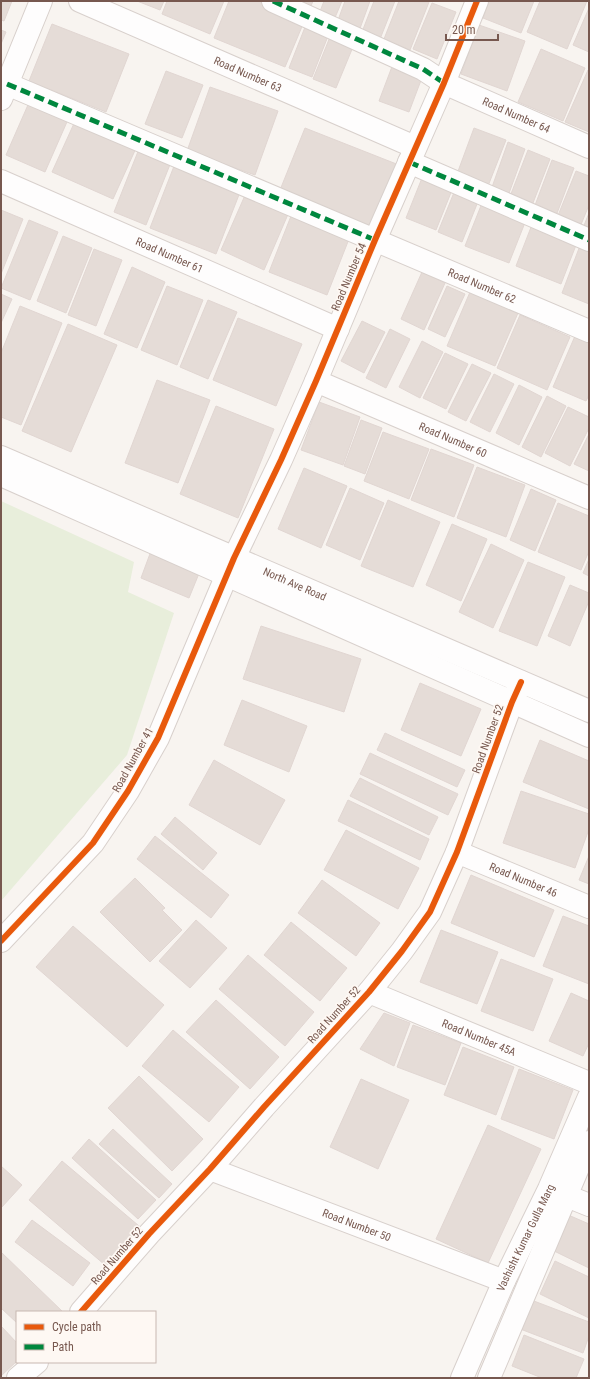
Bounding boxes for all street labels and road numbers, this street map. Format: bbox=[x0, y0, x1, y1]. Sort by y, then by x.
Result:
street label: Road Number 63 bbox=[212, 54, 284, 95]
street label: Road Number 64 bbox=[481, 94, 553, 136]
street label: Road Number 61 bbox=[134, 234, 205, 276]
street label: Road Number 54 bbox=[329, 241, 369, 313]
street label: Road Number 62 bbox=[446, 265, 518, 306]
street label: Road Number 60 bbox=[417, 419, 489, 460]
street label: North Ave Road bbox=[261, 565, 328, 603]
street label: Road Number 52 bbox=[470, 703, 506, 775]
street label: Road Number 41 bbox=[110, 725, 156, 795]
street label: Road Number 46 bbox=[488, 860, 559, 900]
street label: Road Number 52 bbox=[305, 984, 363, 1046]
street label: Road Number 45A bbox=[440, 1016, 518, 1059]
street label: Vashisht Kumar Gulla Marg bbox=[494, 1182, 557, 1293]
street label: Road Number 50 bbox=[321, 1206, 393, 1244]
street label: Road Number 52 bbox=[88, 1224, 146, 1288]

